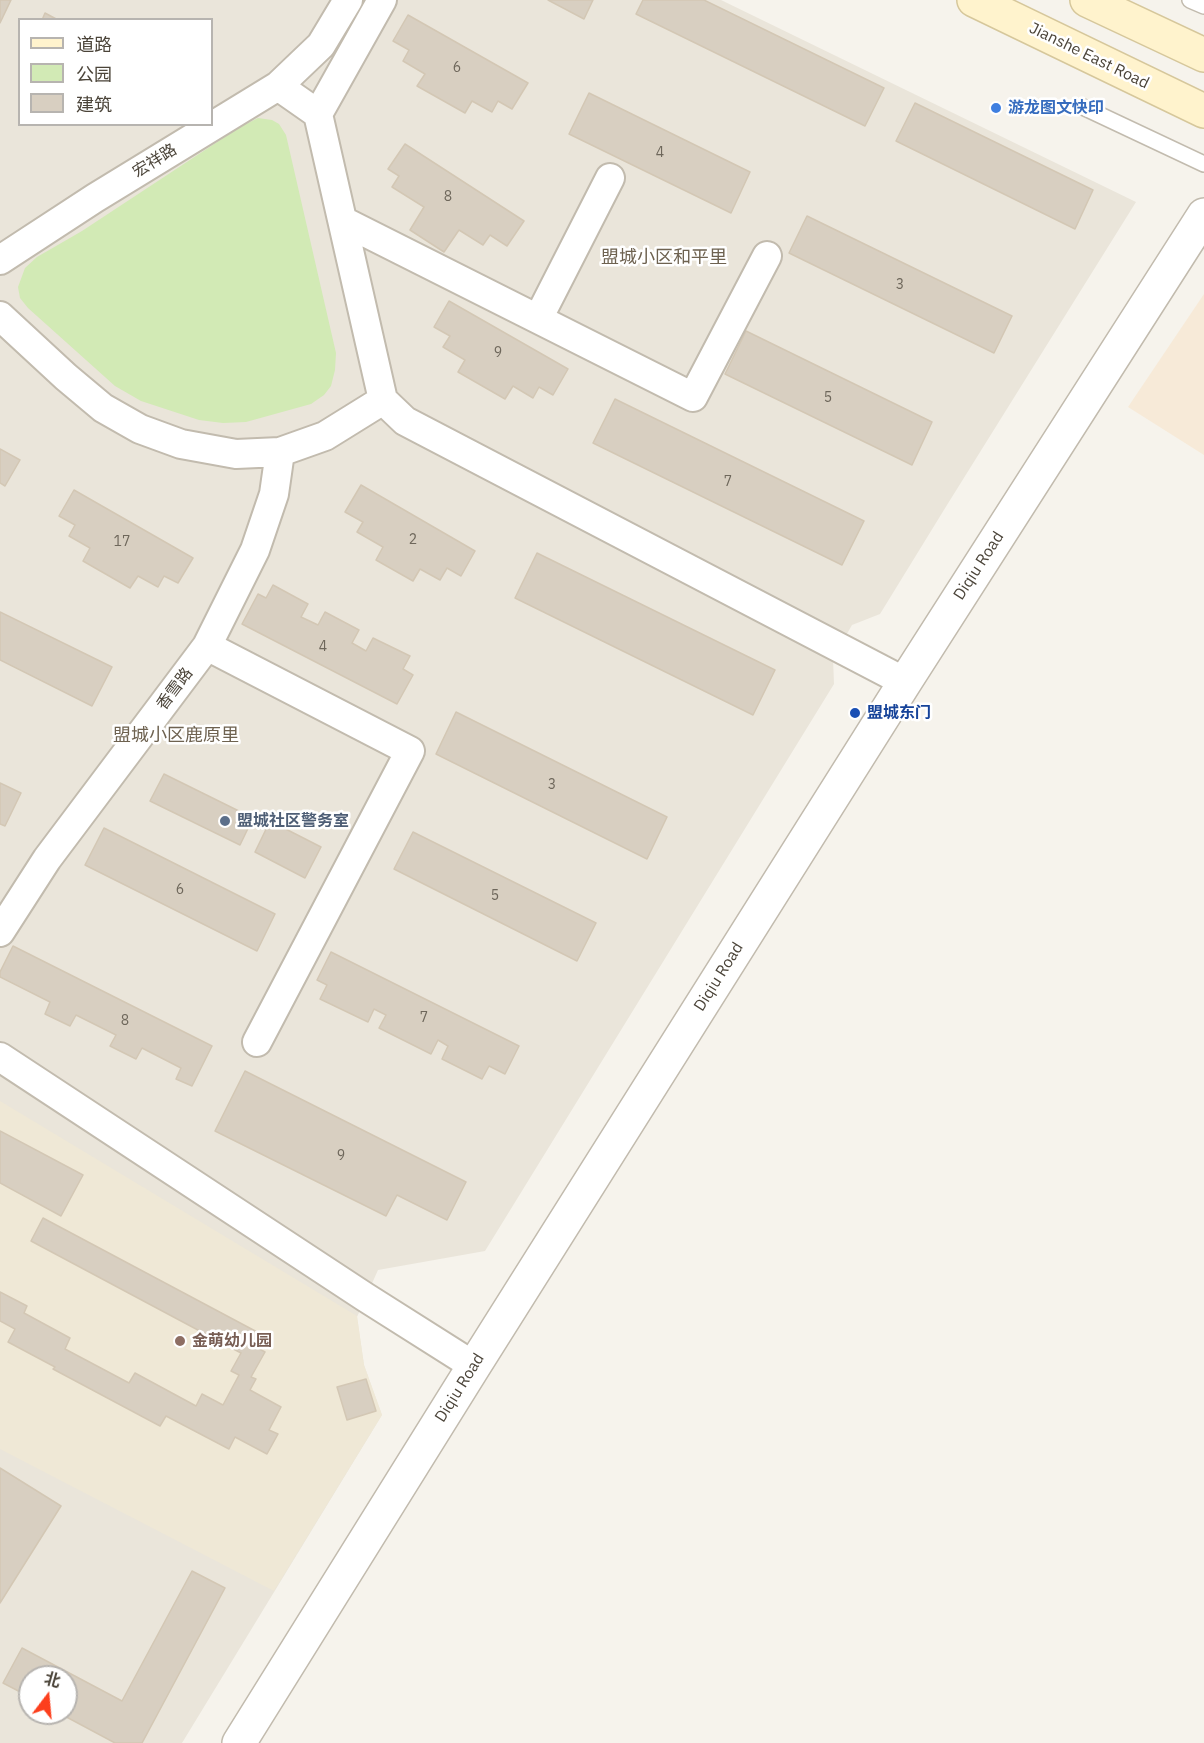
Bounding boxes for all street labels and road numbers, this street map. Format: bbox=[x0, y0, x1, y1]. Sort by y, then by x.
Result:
street label: Jianshe East Road bbox=[1026, 19, 1152, 93]
street label: 宏祥路 bbox=[130, 140, 180, 182]
street label: Diqiu Road bbox=[950, 528, 1008, 604]
street label: 香雪路 bbox=[153, 664, 197, 714]
street label: Diqiu Road bbox=[690, 939, 748, 1015]
street label: Diqiu Road bbox=[431, 1350, 489, 1426]

